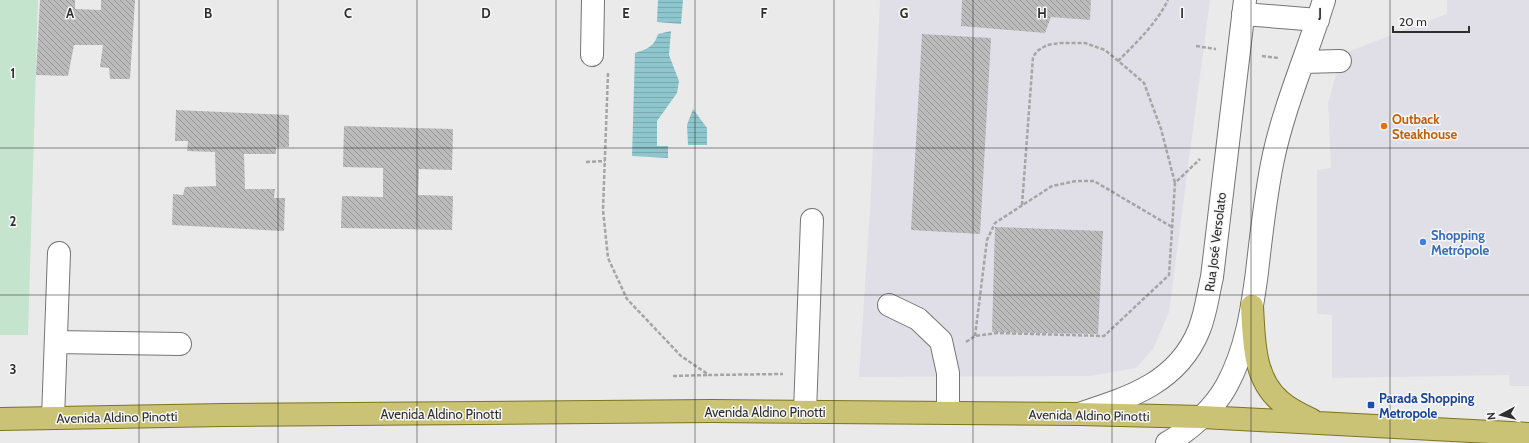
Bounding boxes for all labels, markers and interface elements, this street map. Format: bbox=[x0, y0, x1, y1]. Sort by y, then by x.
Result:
text: A bbox=[66, 5, 75, 21]
text: B bbox=[204, 5, 212, 21]
text: C bbox=[344, 5, 352, 21]
text: D bbox=[481, 5, 491, 21]
text: E bbox=[622, 5, 630, 21]
text: F bbox=[761, 5, 768, 21]
text: G bbox=[900, 5, 909, 21]
text: H bbox=[1037, 5, 1047, 21]
text: I bbox=[1180, 5, 1184, 21]
text: J bbox=[1317, 5, 1322, 21]
scale bar bbox=[1393, 8, 1469, 34]
text: 20 m bbox=[1399, 14, 1427, 29]
text: 1 bbox=[11, 65, 15, 81]
place label: Outback Steakhouse bbox=[1392, 111, 1458, 142]
marker: Outback Steakhouse bbox=[1379, 121, 1389, 131]
street label: Rua José Versolato bbox=[1201, 191, 1229, 293]
text: 2 bbox=[10, 213, 17, 229]
place label: Shopping Metrópole bbox=[1431, 227, 1490, 258]
marker: Shopping Metrópole bbox=[1418, 237, 1428, 247]
text: 3 bbox=[9, 361, 17, 377]
place label: Parada Shopping Metropole bbox=[1379, 390, 1475, 421]
north arrow bbox=[1481, 395, 1521, 435]
marker: Parada Shopping Metropole bbox=[1366, 400, 1376, 410]
street label: Avenida Aldino Pinotti bbox=[704, 404, 826, 420]
street label: Avenida Aldino Pinotti bbox=[380, 406, 502, 422]
street label: Avenida Aldino Pinotti bbox=[1028, 406, 1150, 424]
street label: Avenida Aldino Pinotti bbox=[56, 408, 178, 426]
text: N bbox=[1484, 412, 1498, 421]

